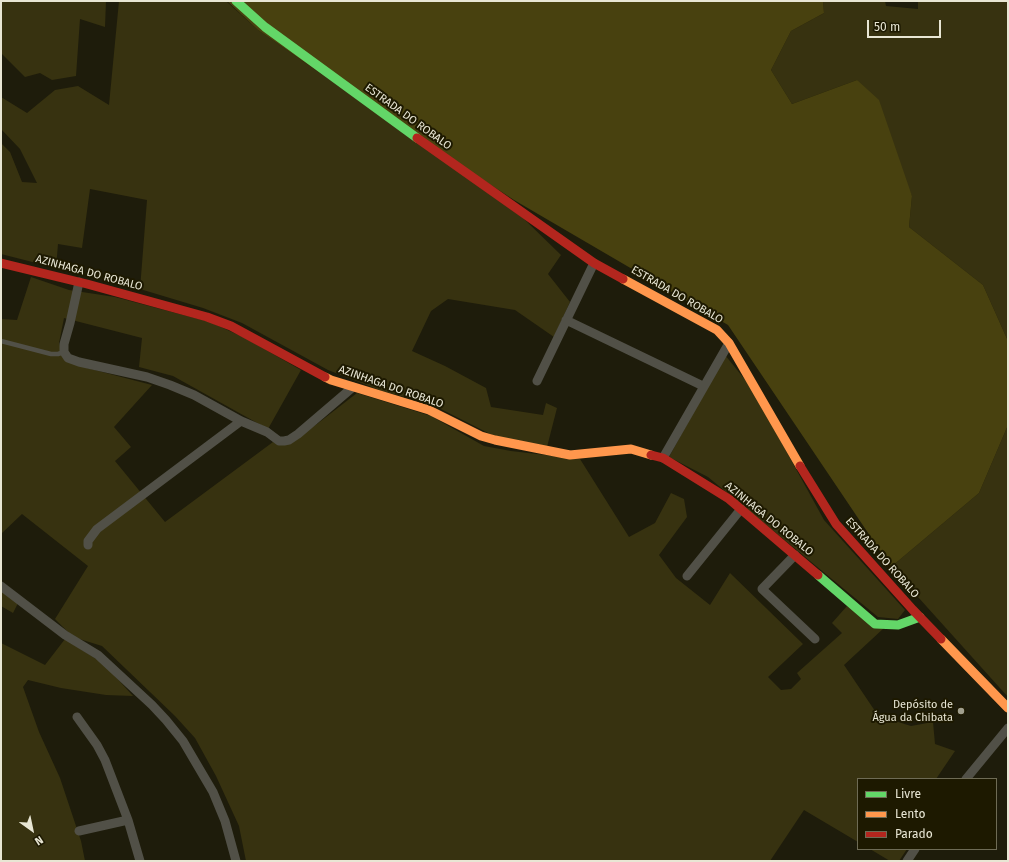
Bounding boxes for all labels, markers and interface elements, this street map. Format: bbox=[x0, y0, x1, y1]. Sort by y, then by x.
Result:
scale bar bbox=[869, 12, 943, 38]
text: 50 m bbox=[874, 20, 900, 34]
street label: ESTRADA DO ROBALO bbox=[362, 81, 454, 153]
street label: AZINHAGA DO ROBALO bbox=[34, 252, 144, 294]
street label: ESTRADA DO ROBALO bbox=[629, 263, 725, 327]
street label: AZINHAGA DO ROBALO bbox=[337, 363, 445, 411]
street label: AZINHAGA DO ROBALO bbox=[722, 479, 816, 559]
street label: ESTRADA DO ROBALO bbox=[842, 515, 922, 601]
place label: Depósito de Água da Chibata bbox=[872, 698, 953, 724]
marker: Depósito de Água da Chibata bbox=[956, 706, 966, 716]
legend bbox=[857, 778, 997, 850]
text: Livre bbox=[895, 787, 921, 801]
text: Lento bbox=[895, 807, 925, 821]
north arrow bbox=[12, 810, 52, 850]
text: Parado bbox=[895, 827, 933, 841]
text: N bbox=[32, 833, 45, 848]

